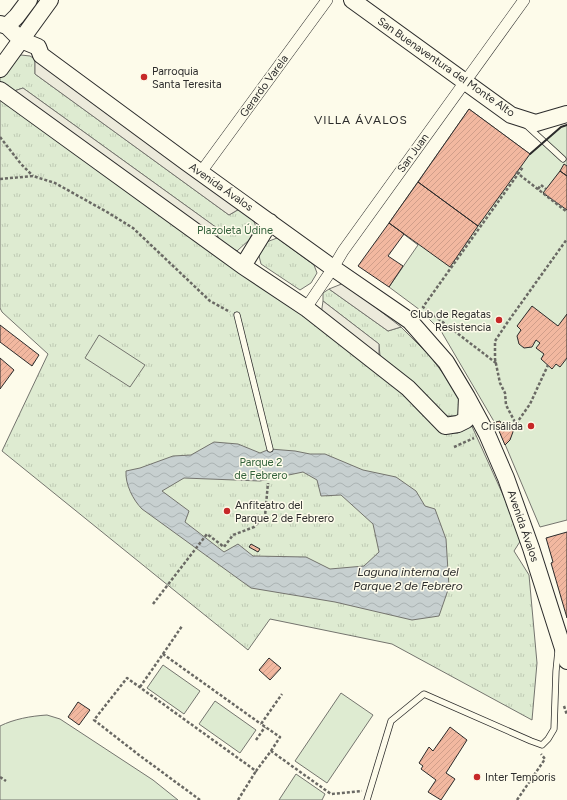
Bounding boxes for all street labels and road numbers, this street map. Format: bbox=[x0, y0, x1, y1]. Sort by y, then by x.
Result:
street label: San Buenaventura del Monte Alto bbox=[375, 15, 517, 119]
street label: Gerardo Varela bbox=[237, 52, 291, 120]
street label: San Juan bbox=[395, 131, 431, 175]
street label: Avenida Ávalos bbox=[187, 160, 255, 214]
street label: Avenida Ávalos bbox=[505, 489, 541, 563]

